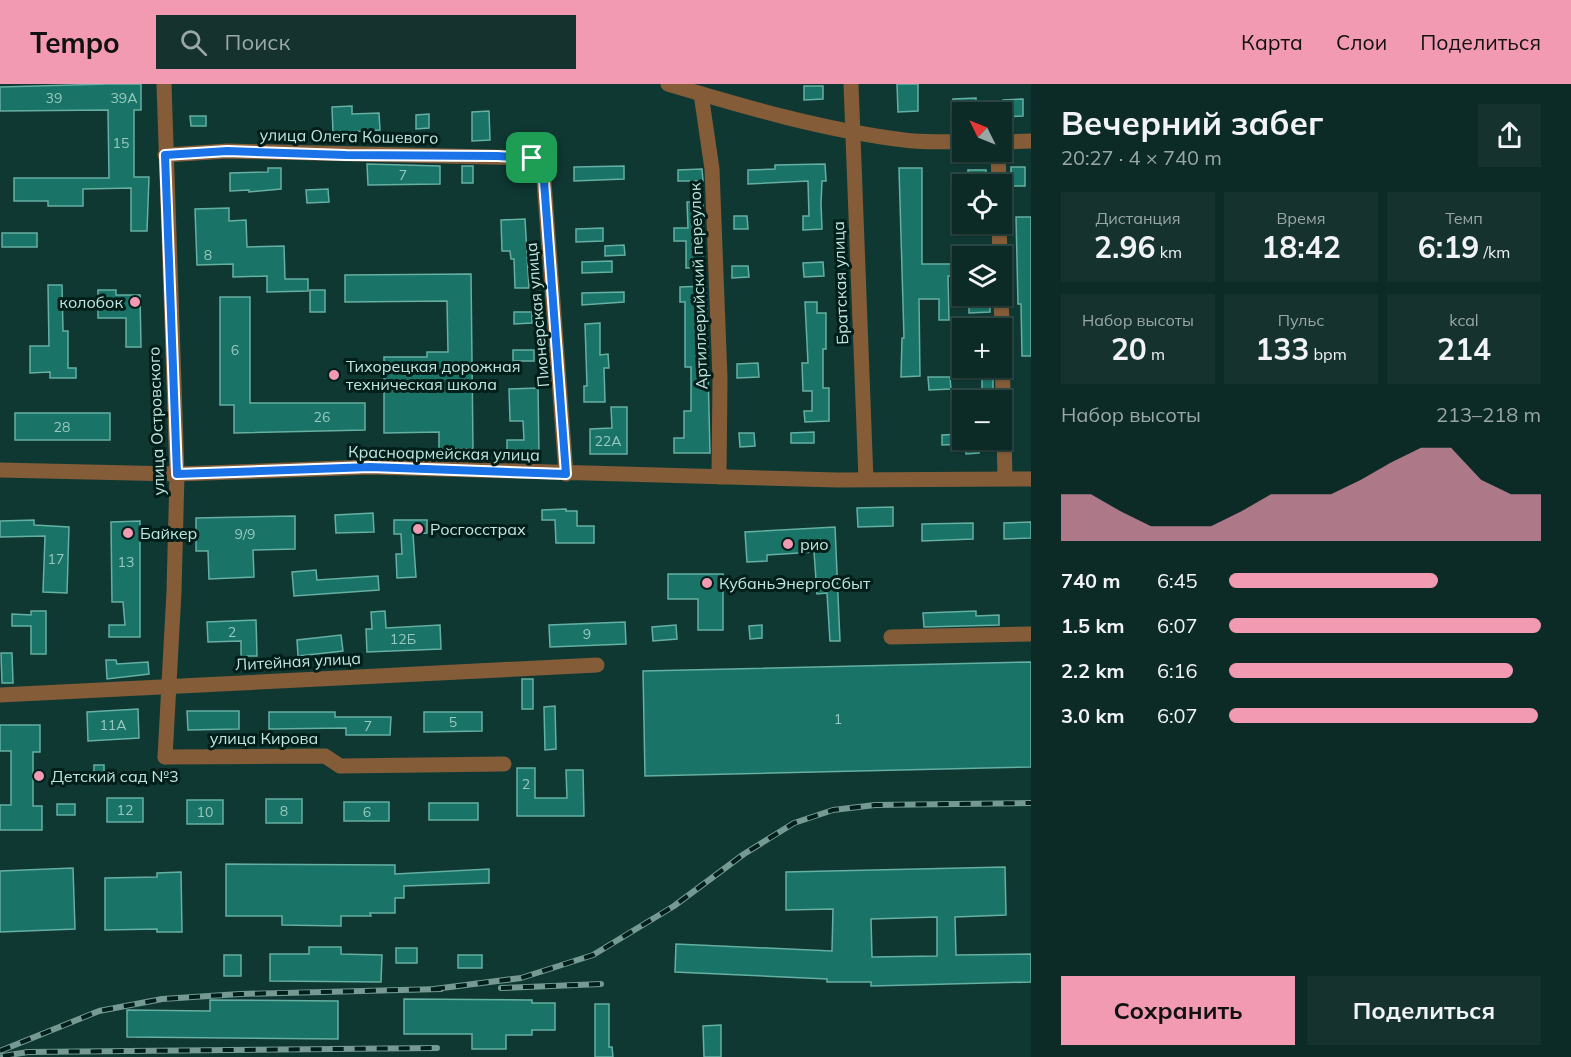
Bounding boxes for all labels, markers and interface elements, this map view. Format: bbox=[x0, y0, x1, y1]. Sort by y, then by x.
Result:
search box bbox=[156, 15, 576, 69]
text: Tempo bbox=[30, 25, 120, 60]
icon: search bbox=[177, 26, 210, 59]
text: Поиск bbox=[225, 28, 290, 56]
text: Карта bbox=[1241, 29, 1303, 55]
text: Слои bbox=[1336, 29, 1387, 55]
text: Поделиться bbox=[1420, 29, 1541, 55]
house number: 39 bbox=[46, 89, 62, 107]
house number: 39А bbox=[110, 89, 138, 107]
north arrow bbox=[952, 102, 1012, 162]
map controls bbox=[952, 102, 1012, 450]
text: Вечерний забег bbox=[1061, 102, 1323, 143]
button: share bbox=[1478, 104, 1541, 167]
street label: улица Олега Кошевого bbox=[260, 124, 438, 148]
pin bbox=[506, 132, 557, 183]
house number: 15 bbox=[113, 134, 129, 152]
icon: arrive bbox=[515, 141, 548, 174]
text: 20:27 · 4 × 740 m bbox=[1061, 145, 1222, 170]
house number: 7 bbox=[399, 166, 407, 184]
button: locate bbox=[952, 174, 1012, 234]
street label: Артиллерийский переулок bbox=[684, 182, 712, 390]
text: Дистанция bbox=[1095, 208, 1181, 228]
text: Время bbox=[1276, 208, 1326, 228]
text: Темп bbox=[1445, 208, 1483, 228]
street label: Братская улица bbox=[828, 221, 852, 345]
text: 2.96 bbox=[1094, 228, 1155, 266]
text: 18:42 bbox=[1261, 228, 1341, 266]
text: 6:19 bbox=[1418, 228, 1479, 266]
street label: Пионерская улица bbox=[521, 242, 553, 388]
text: km bbox=[1155, 242, 1182, 262]
text: /km bbox=[1479, 242, 1510, 262]
house number: 8 bbox=[204, 246, 212, 264]
button: layers bbox=[952, 246, 1012, 306]
place label: колобок bbox=[59, 292, 123, 312]
marker: колобок bbox=[128, 295, 142, 309]
text: Набор высоты bbox=[1082, 310, 1194, 330]
text: Пульс bbox=[1278, 310, 1324, 330]
text: kcal bbox=[1449, 310, 1479, 330]
button: + bbox=[952, 318, 1012, 378]
text: 20 bbox=[1111, 330, 1147, 368]
text: 133 bbox=[1255, 330, 1309, 368]
text: 214 bbox=[1437, 330, 1491, 368]
house number: 6 bbox=[231, 341, 239, 359]
text: m bbox=[1147, 344, 1165, 364]
text: bpm bbox=[1309, 344, 1347, 364]
street label: улица Островского bbox=[143, 346, 169, 496]
place label: Тихорецкая дорожная техническая школа bbox=[346, 356, 521, 394]
marker: Тихорецкая дорожная техническая школа bbox=[327, 368, 341, 382]
button: − bbox=[952, 390, 1012, 450]
text: Набор высоты bbox=[1061, 402, 1201, 427]
text: 213–218 m bbox=[1436, 402, 1541, 427]
house number: 26 bbox=[314, 408, 330, 426]
house number: 28 bbox=[54, 418, 70, 436]
house number: 22А bbox=[594, 432, 622, 450]
street label: Красноармейская улица bbox=[348, 441, 540, 465]
place label: Росгосстрах bbox=[430, 519, 526, 539]
marker: Росгосстрах bbox=[411, 522, 425, 536]
place label: Байкер bbox=[140, 523, 197, 543]
house number: 9/9 bbox=[235, 525, 255, 543]
marker: Байкер bbox=[121, 526, 135, 540]
place label: рио bbox=[800, 534, 829, 554]
marker: рио bbox=[781, 537, 795, 551]
house number: 17 bbox=[48, 550, 64, 568]
house number: 13 bbox=[118, 553, 134, 571]
text: 740 m bbox=[1061, 568, 1120, 593]
text: 6:45 bbox=[1157, 568, 1198, 593]
place label: КубаньЭнергоСбыт bbox=[719, 573, 871, 593]
marker: КубаньЭнергоСбыт bbox=[700, 576, 714, 590]
text: 1.5 km bbox=[1061, 613, 1124, 638]
text: 6:07 bbox=[1157, 613, 1198, 638]
house number: 2 bbox=[228, 623, 236, 641]
house number: 9 bbox=[583, 625, 591, 643]
house number: 12Б bbox=[390, 630, 416, 648]
street label: Литейная улица bbox=[234, 648, 362, 674]
text: 2.2 km bbox=[1061, 658, 1124, 683]
text: 6:16 bbox=[1157, 658, 1198, 683]
text: 3.0 km bbox=[1061, 703, 1124, 728]
text: 6:07 bbox=[1157, 703, 1198, 728]
house number: 1 bbox=[834, 710, 842, 728]
house number: 5 bbox=[449, 713, 457, 731]
house number: 11А bbox=[99, 716, 127, 734]
house number: 7 bbox=[364, 717, 372, 735]
street label: улица Кирова bbox=[210, 728, 318, 748]
place label: Детский сад №3 bbox=[51, 766, 179, 786]
marker: Детский сад №3 bbox=[32, 769, 46, 783]
house number: 2 bbox=[522, 775, 530, 793]
house number: 12 bbox=[117, 801, 133, 819]
house number: 8 bbox=[280, 802, 288, 820]
house number: 10 bbox=[197, 803, 213, 821]
house number: 6 bbox=[363, 803, 371, 821]
button: Сохранить bbox=[1061, 976, 1295, 1045]
button: Поделиться bbox=[1307, 976, 1541, 1045]

